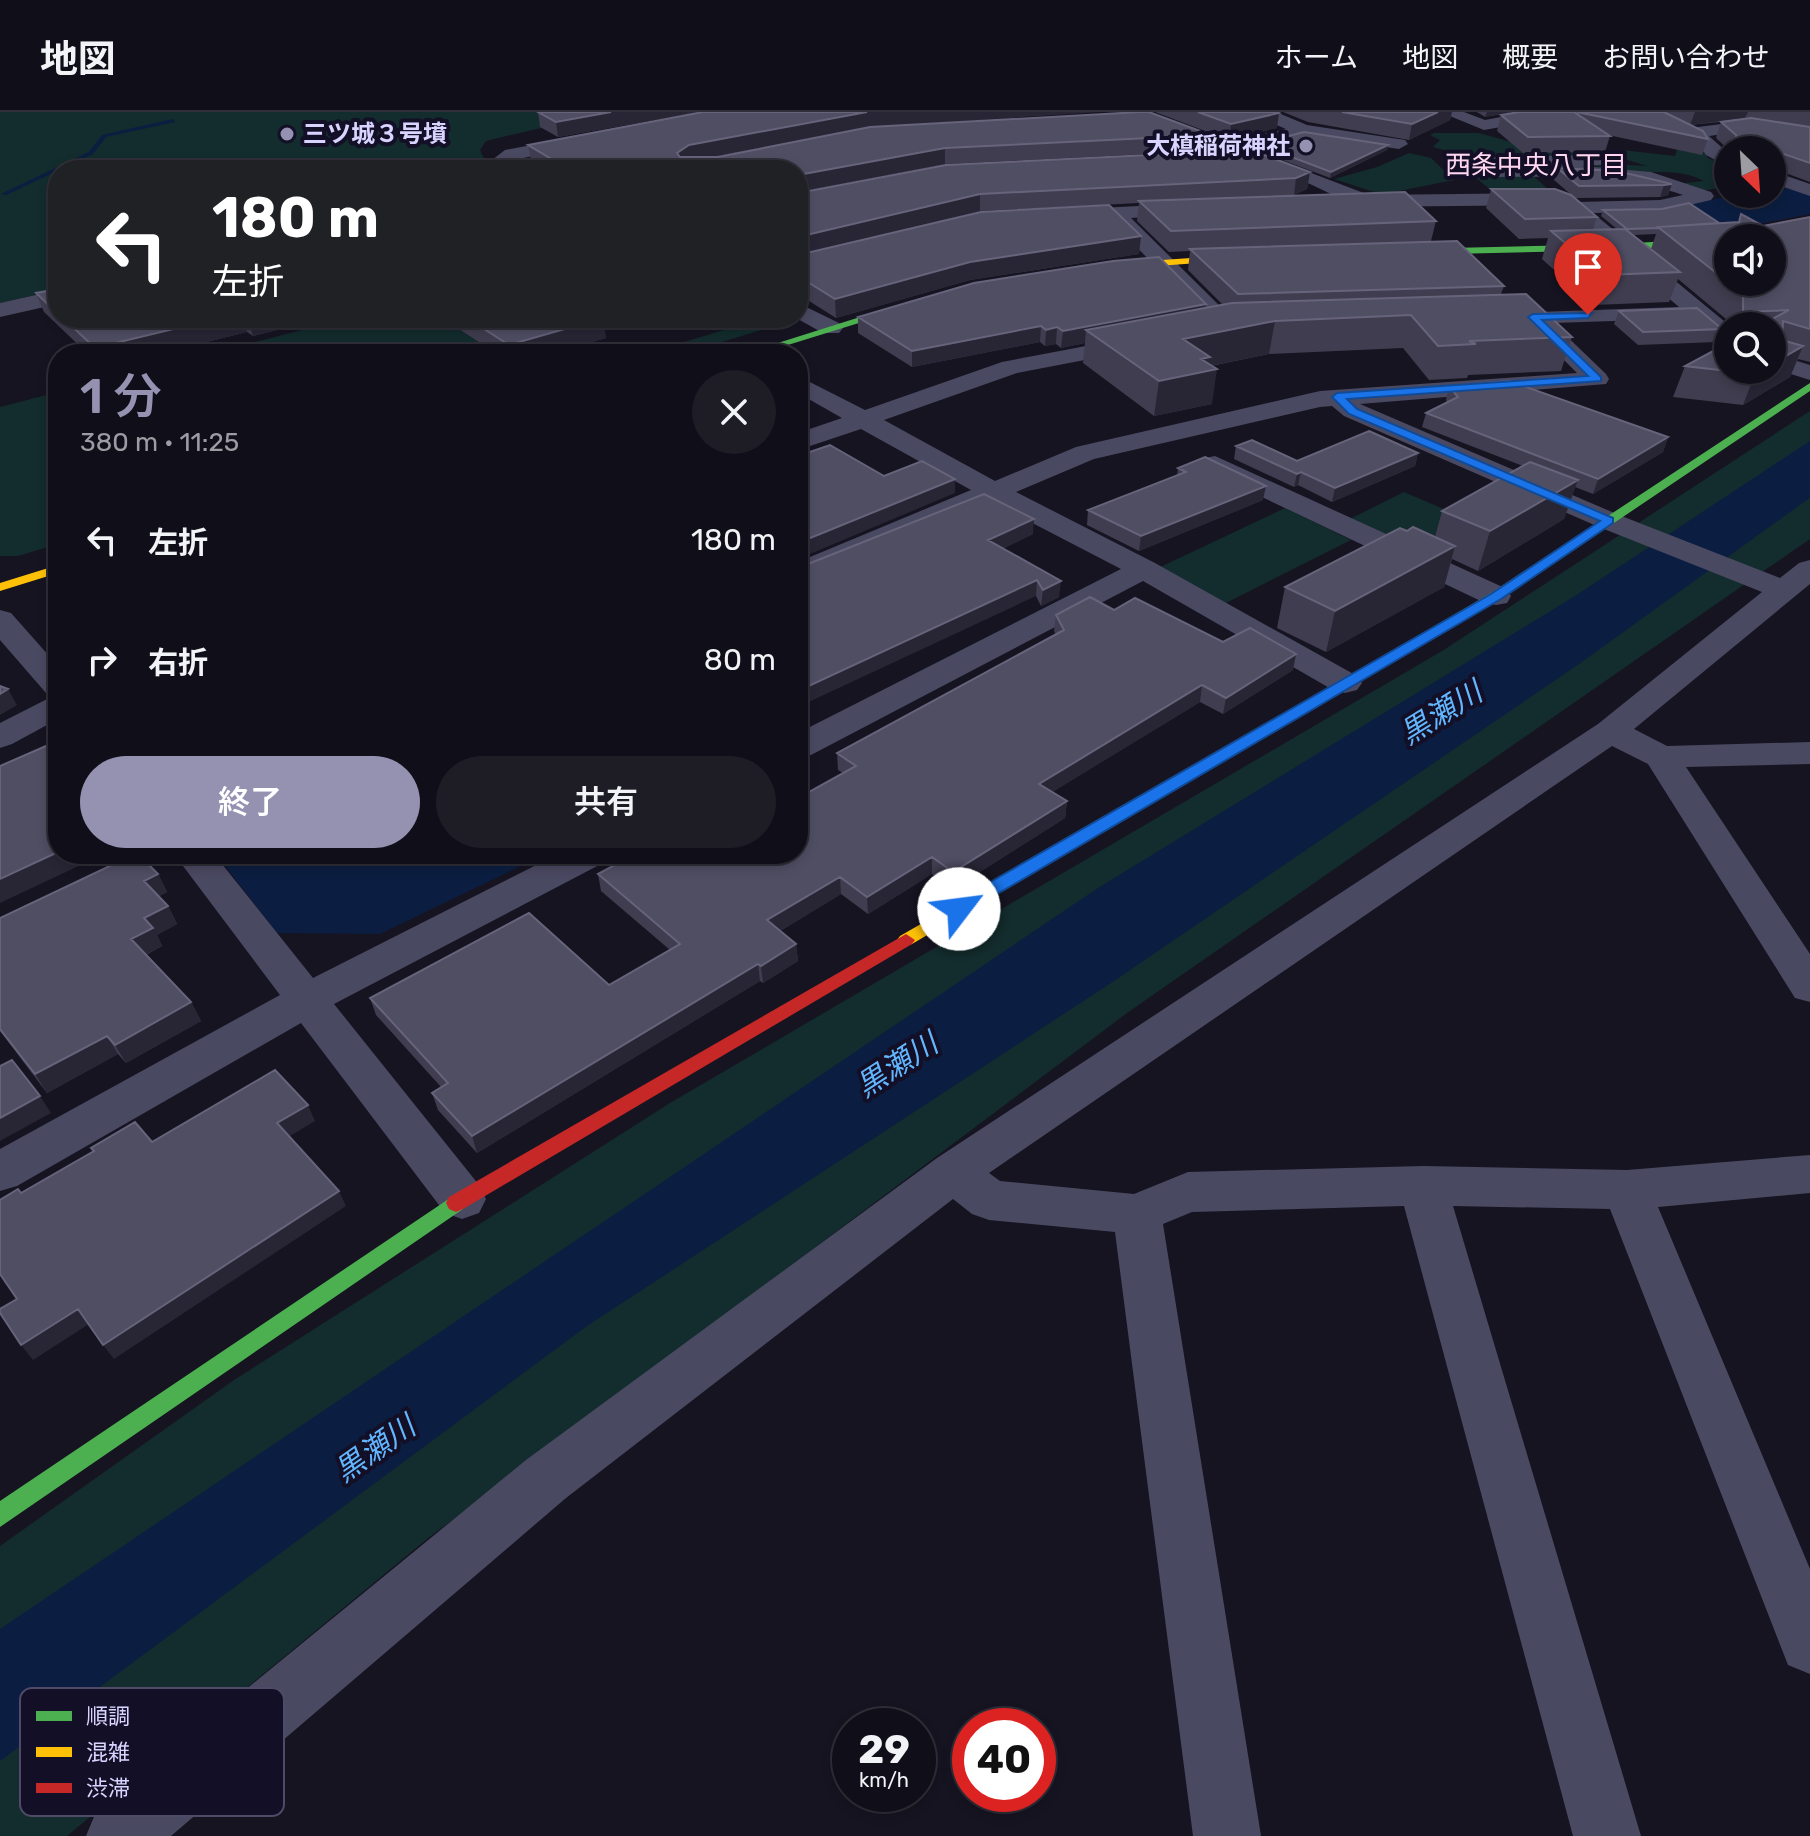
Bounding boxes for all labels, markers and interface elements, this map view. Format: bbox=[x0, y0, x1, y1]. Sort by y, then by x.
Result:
text: 地図 bbox=[40, 36, 116, 82]
text: ホーム bbox=[1275, 41, 1358, 74]
text: 地図 bbox=[1402, 41, 1458, 74]
text: 概要 bbox=[1502, 41, 1558, 74]
text: お問い合わせ bbox=[1602, 41, 1770, 74]
place label: 三ツ城３号墳 bbox=[303, 120, 447, 148]
marker: 三ツ城３号墳 bbox=[278, 125, 296, 143]
place label: 大槙稲荷神社 bbox=[1146, 132, 1290, 160]
north arrow bbox=[1714, 136, 1786, 208]
map controls bbox=[1714, 136, 1786, 384]
marker: 大槙稲荷神社 bbox=[1297, 137, 1315, 155]
district label: 西条中央八丁目 bbox=[1445, 150, 1627, 181]
text: 180 m bbox=[212, 185, 379, 251]
icon: left bbox=[80, 192, 184, 296]
button: sound bbox=[1714, 224, 1786, 296]
pin bbox=[1554, 233, 1622, 315]
icon: arrive bbox=[1566, 245, 1610, 289]
text: 左折 bbox=[212, 260, 284, 303]
button: search bbox=[1714, 312, 1786, 384]
text: 1 分 bbox=[80, 368, 162, 425]
button: close bbox=[692, 370, 776, 454]
text: 380 m · 11:25 bbox=[80, 427, 239, 458]
icon: left bbox=[80, 518, 124, 562]
text: 180 m bbox=[691, 522, 776, 558]
text: 左折 bbox=[148, 525, 208, 561]
icon: right bbox=[80, 638, 124, 682]
text: 80 m bbox=[704, 642, 776, 678]
text: 右折 bbox=[148, 645, 208, 681]
water label: 黒瀬川 bbox=[1393, 672, 1491, 752]
button: 終了 bbox=[80, 756, 420, 848]
button: 共有 bbox=[436, 756, 776, 848]
position arrow bbox=[917, 867, 1001, 951]
water label: 黒瀬川 bbox=[849, 1024, 947, 1105]
water label: 黒瀬川 bbox=[328, 1407, 425, 1490]
legend bbox=[20, 1688, 284, 1816]
text: 順調 bbox=[86, 1703, 130, 1730]
speed limit sign: 40 bbox=[952, 1708, 1056, 1812]
text: 29 bbox=[858, 1726, 910, 1773]
text: 混雑 bbox=[86, 1739, 130, 1766]
text: km/h bbox=[859, 1768, 909, 1792]
text: 渋滞 bbox=[86, 1775, 130, 1802]

